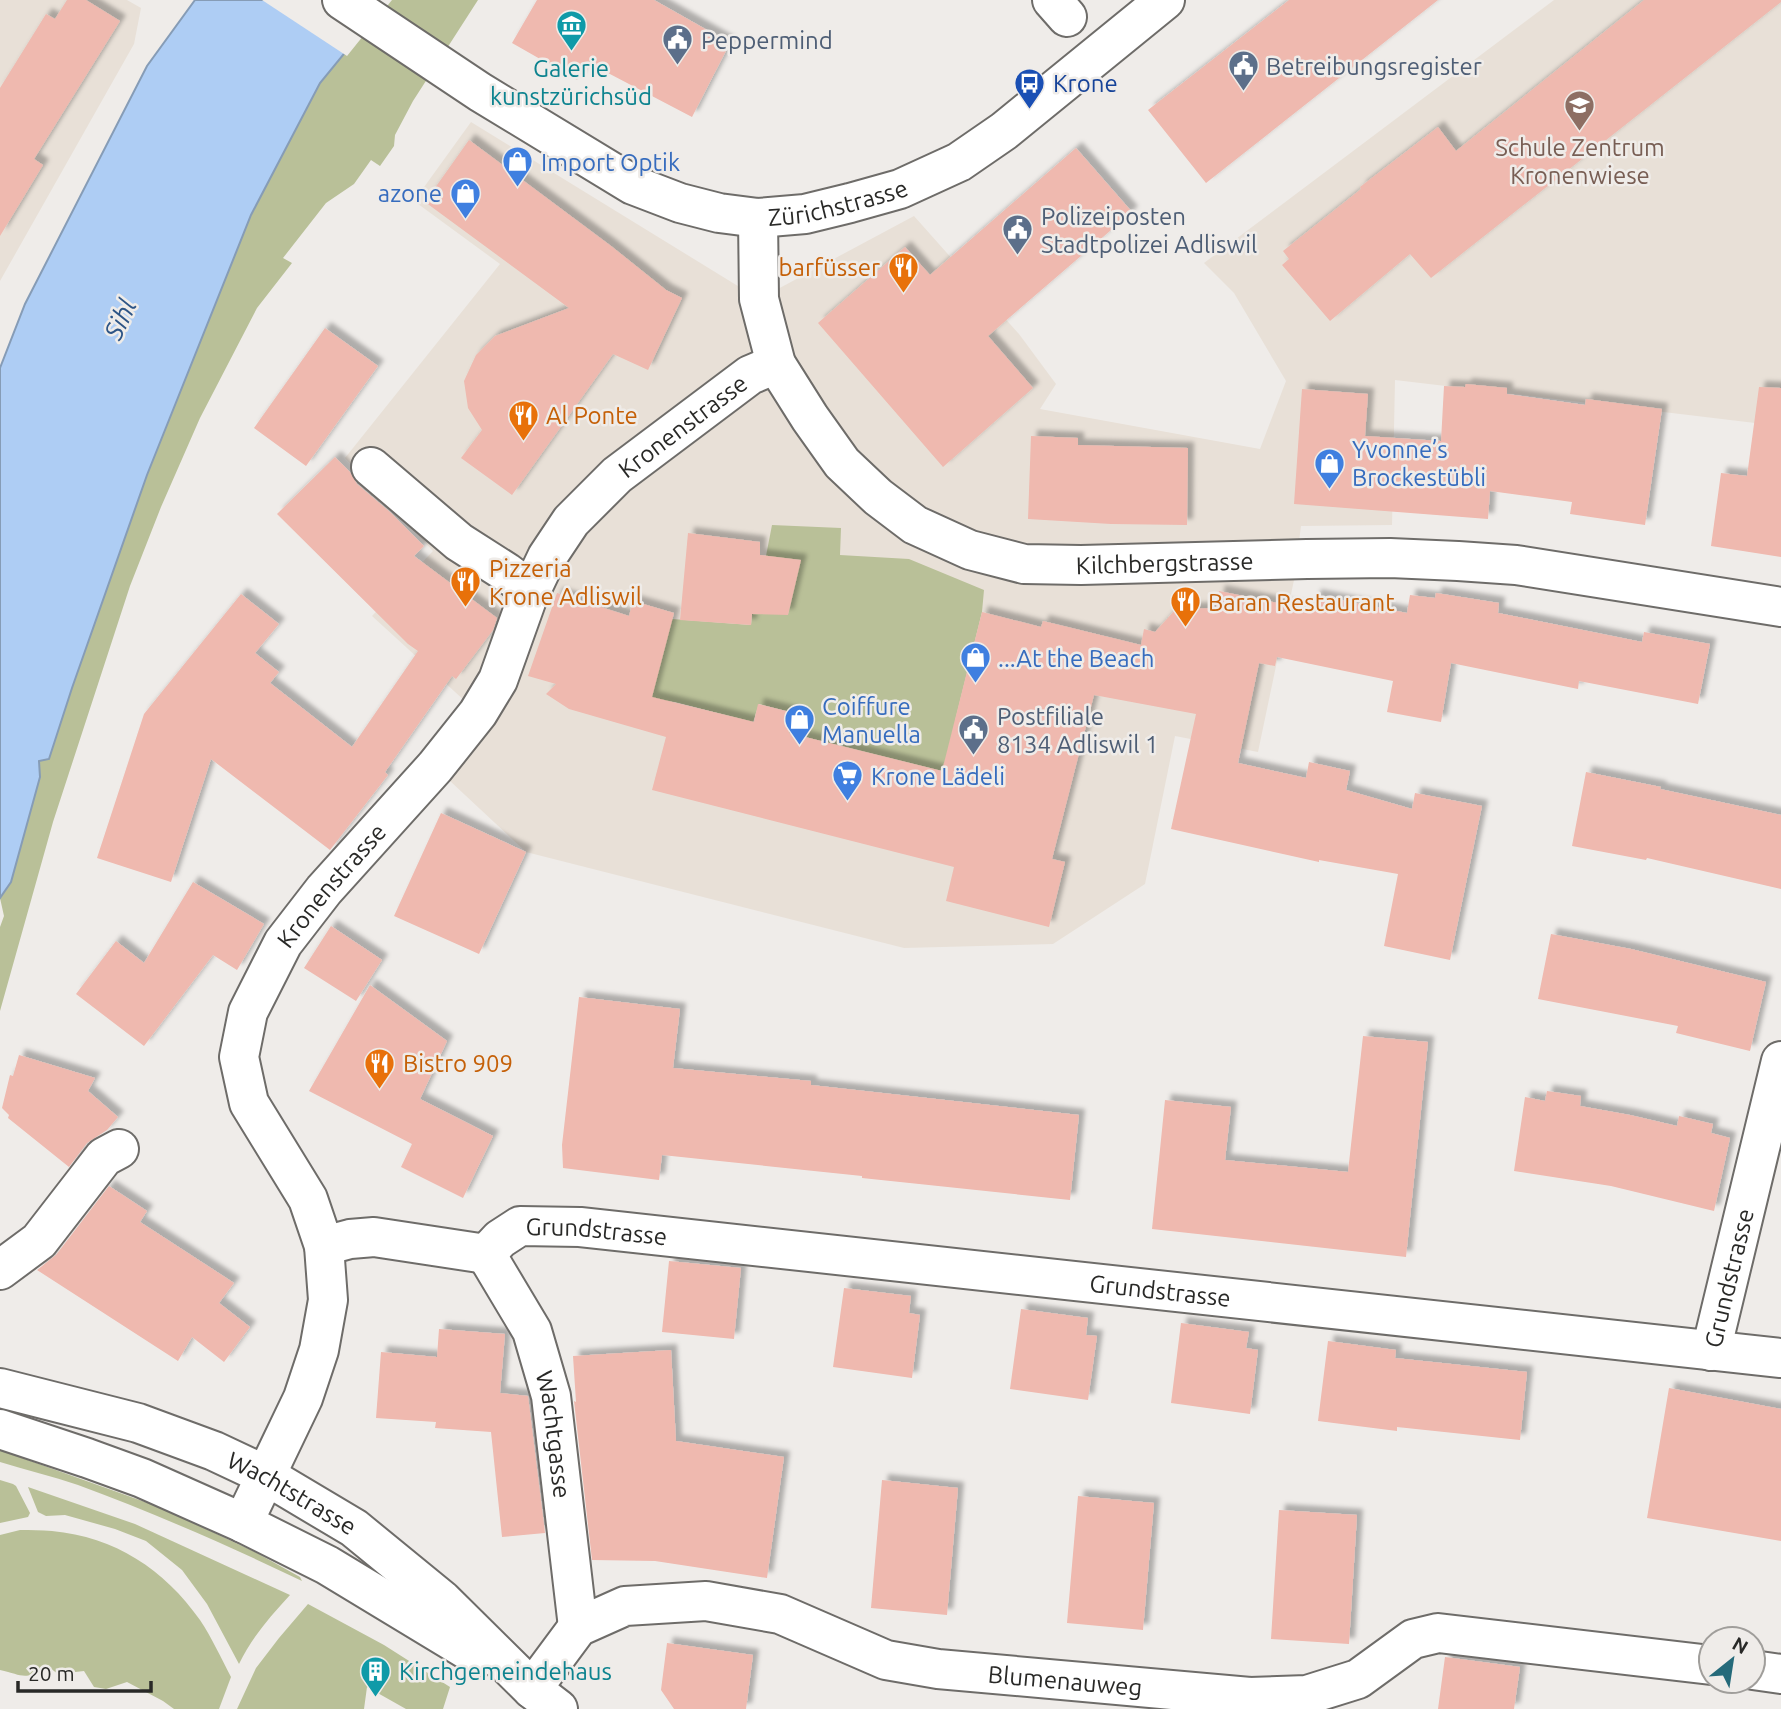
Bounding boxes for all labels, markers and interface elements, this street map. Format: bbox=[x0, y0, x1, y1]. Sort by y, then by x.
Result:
museum icon: Galerie kunstzürichsüd bbox=[554, 9, 588, 53]
public building icon: Peppermind bbox=[661, 23, 695, 67]
place label: Peppermind bbox=[701, 27, 833, 54]
public building icon: Betreibungsregister bbox=[1226, 49, 1260, 93]
place label: Betreibungsregister bbox=[1266, 53, 1482, 80]
place label: Galerie kunstzürichsüd bbox=[490, 55, 652, 110]
bus stop icon: Krone bbox=[1013, 66, 1047, 110]
place label: Krone bbox=[1053, 70, 1118, 97]
school or university icon: Schule Zentrum Kronenwiese bbox=[1563, 88, 1597, 132]
place label: Schule Zentrum Kronenwiese bbox=[1495, 134, 1665, 189]
shop icon: Import Optik bbox=[501, 145, 535, 189]
place label: Import Optik bbox=[541, 149, 680, 176]
street label: Zürichstrasse bbox=[767, 174, 912, 231]
shop icon: azone bbox=[448, 176, 482, 220]
place label: azone bbox=[378, 180, 442, 207]
place label: Polizeiposten Stadtpolizei Adliswil bbox=[1041, 203, 1257, 258]
public building icon: Polizeiposten Stadtpolizei Adliswil bbox=[1001, 213, 1035, 257]
restaurant icon: barfüsser bbox=[886, 250, 920, 294]
place label: barfüsser bbox=[779, 254, 880, 281]
water label: Sihl bbox=[98, 294, 142, 345]
street label: Kronenstrasse bbox=[613, 369, 752, 483]
restaurant icon: Al Ponte bbox=[506, 398, 540, 442]
place label: Al Ponte bbox=[546, 402, 638, 429]
place label: Yvonne’s Brockestübli bbox=[1352, 436, 1486, 491]
shop icon: Yvonne’s Brockestübli bbox=[1312, 446, 1346, 490]
street label: Kilchbergstrasse bbox=[1075, 547, 1254, 579]
place label: Pizzeria Krone Adliswil bbox=[489, 555, 642, 610]
restaurant icon: Pizzeria Krone Adliswil bbox=[449, 565, 483, 609]
restaurant icon: Baran Restaurant bbox=[1168, 585, 1202, 629]
place label: Baran Restaurant bbox=[1208, 589, 1395, 616]
shop icon: ...At the Beach bbox=[958, 641, 992, 685]
place label: ...At the Beach bbox=[998, 645, 1154, 672]
place label: Coiffure Manuella bbox=[822, 693, 921, 748]
shop icon: Coiffure Manuella bbox=[782, 703, 816, 747]
place label: Postfiliale 8134 Adliswil 1 bbox=[997, 703, 1159, 758]
public building icon: Postfiliale 8134 Adliswil 1 bbox=[957, 713, 991, 757]
supermarket icon: Krone Lädeli bbox=[831, 759, 865, 803]
place label: Krone Lädeli bbox=[871, 763, 1005, 790]
street label: Kronenstrasse bbox=[271, 818, 391, 953]
restaurant icon: Bistro 909 bbox=[363, 1046, 397, 1090]
place label: Bistro 909 bbox=[403, 1050, 513, 1077]
street label: Grundstrasse bbox=[1699, 1206, 1758, 1350]
street label: Grundstrasse bbox=[525, 1213, 669, 1250]
street label: Grundstrasse bbox=[1088, 1269, 1232, 1311]
street label: Wachtgasse bbox=[531, 1368, 576, 1500]
street label: Wachtstrasse bbox=[223, 1446, 361, 1540]
north arrow bbox=[1697, 1625, 1767, 1695]
text: N bbox=[1729, 1632, 1752, 1658]
scale bar bbox=[18, 1650, 150, 1694]
building icon: Kirchgemeindehaus bbox=[359, 1654, 393, 1698]
place label: Kirchgemeindehaus bbox=[399, 1658, 612, 1685]
street label: Blumenauweg bbox=[987, 1660, 1143, 1701]
text: 20 m bbox=[28, 1661, 75, 1685]

